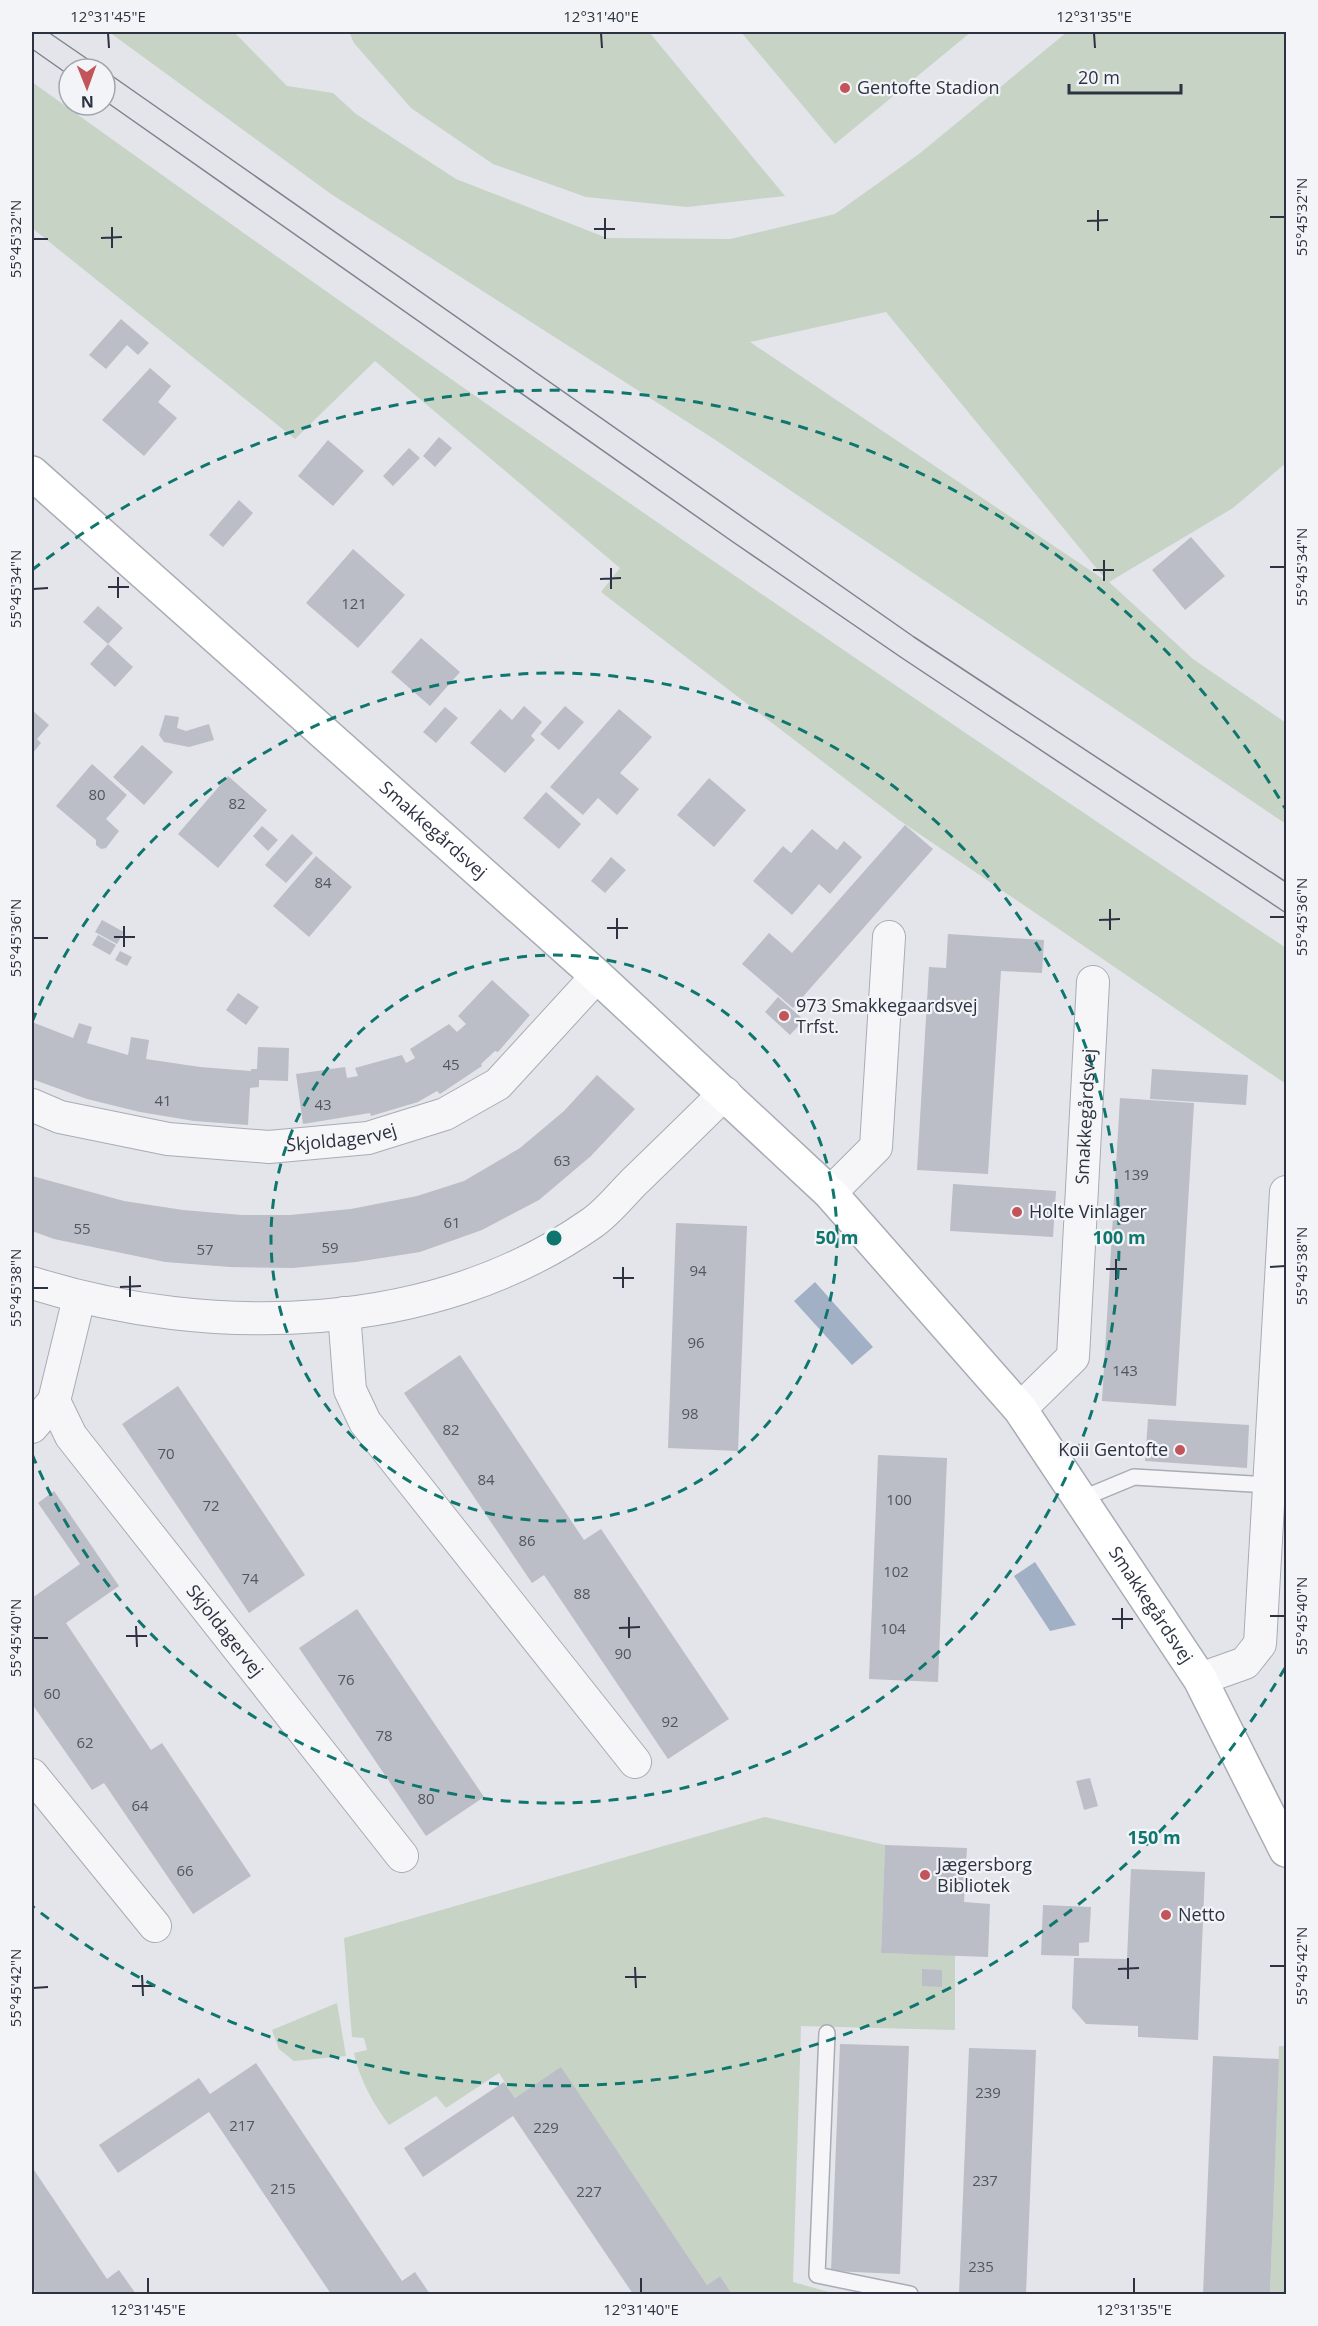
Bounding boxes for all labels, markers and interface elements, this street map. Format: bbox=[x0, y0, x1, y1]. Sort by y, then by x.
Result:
text: 12°31'45"E bbox=[70, 6, 146, 26]
text: 12°31'40"E bbox=[563, 6, 639, 26]
text: 12°31'35"E bbox=[1056, 6, 1132, 26]
north arrow bbox=[57, 57, 117, 117]
scale bar bbox=[1069, 57, 1182, 95]
text: 20 m bbox=[1078, 65, 1120, 89]
place label: Gentofte Stadion bbox=[857, 75, 999, 99]
marker: Gentofte Stadion bbox=[838, 81, 852, 95]
text: N bbox=[81, 91, 94, 113]
text: 55°45'32"N bbox=[1291, 178, 1311, 256]
text: 55°45'32"N bbox=[5, 200, 25, 278]
text: 55°45'34"N bbox=[1291, 528, 1311, 606]
text: 55°45'34"N bbox=[5, 550, 25, 628]
house number: 121 bbox=[341, 593, 367, 613]
street label: Smakkegårdsvej bbox=[375, 775, 493, 884]
house number: 80 bbox=[88, 784, 106, 804]
house number: 82 bbox=[228, 793, 246, 813]
house number: 84 bbox=[314, 872, 332, 892]
text: 55°45'36"N bbox=[1291, 878, 1311, 956]
text: 55°45'36"N bbox=[5, 899, 25, 977]
place label: 973 Smakkegaardsvej Trfst. bbox=[796, 993, 977, 1038]
marker: 973 Smakkegaardsvej Trfst. bbox=[777, 1009, 791, 1023]
street label: Smakkegårdsvej bbox=[1069, 1048, 1100, 1185]
house number: 45 bbox=[442, 1054, 460, 1074]
house number: 41 bbox=[154, 1090, 172, 1110]
house number: 43 bbox=[314, 1094, 332, 1114]
street label: Skjoldagervej bbox=[285, 1117, 399, 1156]
house number: 63 bbox=[553, 1150, 571, 1170]
house number: 139 bbox=[1123, 1164, 1149, 1184]
place label: Holte Vinlager bbox=[1029, 1199, 1148, 1223]
marker: Holte Vinlager bbox=[1010, 1205, 1024, 1219]
house number: 61 bbox=[443, 1212, 461, 1232]
house number: 55 bbox=[73, 1218, 91, 1238]
text: 50 m bbox=[816, 1225, 858, 1249]
text: 100 m bbox=[1092, 1225, 1146, 1249]
text: 55°45'38"N bbox=[1291, 1227, 1311, 1305]
centre of rings bbox=[544, 1228, 564, 1248]
house number: 59 bbox=[321, 1237, 339, 1257]
house number: 57 bbox=[196, 1239, 214, 1259]
text: 55°45'38"N bbox=[5, 1249, 25, 1327]
house number: 94 bbox=[689, 1260, 707, 1280]
house number: 96 bbox=[687, 1332, 705, 1352]
house number: 143 bbox=[1112, 1360, 1138, 1380]
house number: 98 bbox=[681, 1403, 699, 1423]
house number: 82 bbox=[442, 1419, 460, 1439]
place label: Koii Gentofte bbox=[1058, 1437, 1168, 1461]
house number: 70 bbox=[157, 1443, 175, 1463]
marker: Koii Gentofte bbox=[1173, 1443, 1187, 1457]
house number: 84 bbox=[477, 1469, 495, 1489]
house number: 100 bbox=[886, 1489, 912, 1509]
house number: 72 bbox=[202, 1495, 220, 1515]
house number: 86 bbox=[518, 1530, 536, 1550]
street label: Smakkegårdsvej bbox=[1104, 1541, 1199, 1668]
house number: 102 bbox=[883, 1561, 909, 1581]
house number: 74 bbox=[241, 1568, 259, 1588]
text: 55°45'40"N bbox=[1291, 1577, 1311, 1655]
street label: Skjoldagervej bbox=[182, 1579, 269, 1681]
house number: 88 bbox=[573, 1583, 591, 1603]
text: 55°45'40"N bbox=[5, 1599, 25, 1677]
house number: 104 bbox=[880, 1618, 906, 1638]
house number: 90 bbox=[614, 1643, 632, 1663]
house number: 76 bbox=[337, 1669, 355, 1689]
house number: 60 bbox=[43, 1683, 61, 1703]
house number: 92 bbox=[661, 1711, 679, 1731]
house number: 78 bbox=[375, 1725, 393, 1745]
house number: 62 bbox=[76, 1732, 94, 1752]
house number: 80 bbox=[417, 1788, 435, 1808]
house number: 64 bbox=[131, 1795, 149, 1815]
text: 150 m bbox=[1127, 1825, 1181, 1849]
place label: Jægersborg Bibliotek bbox=[935, 1852, 1032, 1897]
house number: 66 bbox=[176, 1860, 194, 1880]
marker: Jægersborg Bibliotek bbox=[918, 1868, 932, 1882]
place label: Netto bbox=[1178, 1902, 1225, 1926]
marker: Netto bbox=[1159, 1908, 1173, 1922]
text: 55°45'42"N bbox=[1291, 1927, 1311, 2005]
text: 55°45'42"N bbox=[5, 1949, 25, 2027]
house number: 239 bbox=[975, 2082, 1001, 2102]
house number: 217 bbox=[229, 2115, 255, 2135]
house number: 229 bbox=[533, 2117, 559, 2137]
house number: 237 bbox=[972, 2170, 998, 2190]
house number: 215 bbox=[270, 2178, 296, 2198]
house number: 227 bbox=[576, 2181, 602, 2201]
house number: 235 bbox=[968, 2256, 994, 2276]
text: 12°31'45"E bbox=[110, 2299, 186, 2319]
text: 12°31'40"E bbox=[603, 2299, 679, 2319]
text: 12°31'35"E bbox=[1096, 2299, 1172, 2319]

